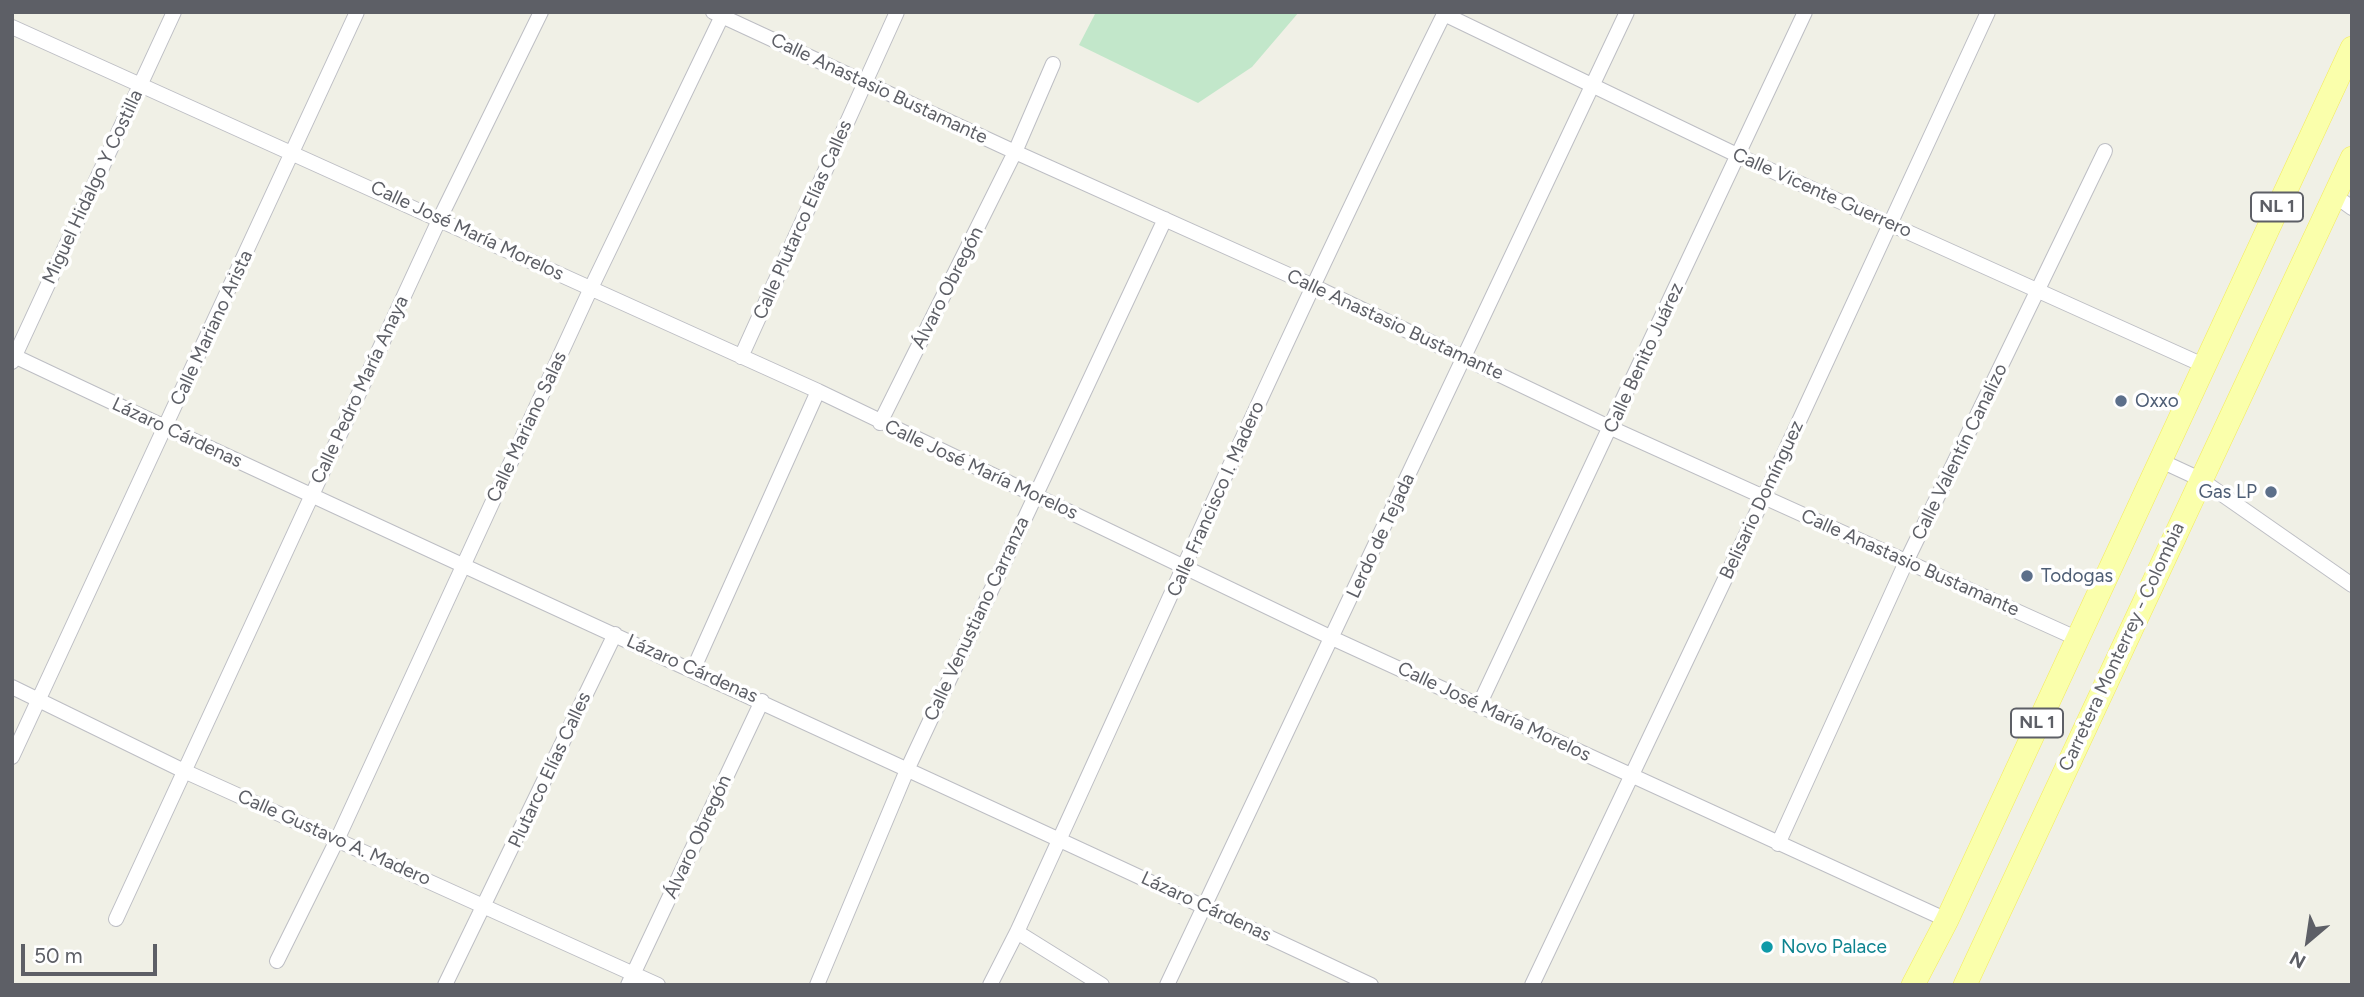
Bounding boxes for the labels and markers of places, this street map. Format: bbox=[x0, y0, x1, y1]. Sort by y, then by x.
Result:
place label: Oxxo bbox=[2135, 390, 2179, 412]
marker: Oxxo bbox=[2113, 393, 2129, 409]
place label: Gas LP bbox=[2198, 481, 2257, 503]
marker: Gas LP bbox=[2263, 484, 2279, 500]
place label: Todogas bbox=[2041, 565, 2113, 587]
marker: Todogas bbox=[2019, 568, 2035, 584]
place label: Novo Palace bbox=[1781, 936, 1887, 958]
marker: Novo Palace bbox=[1759, 939, 1775, 955]

